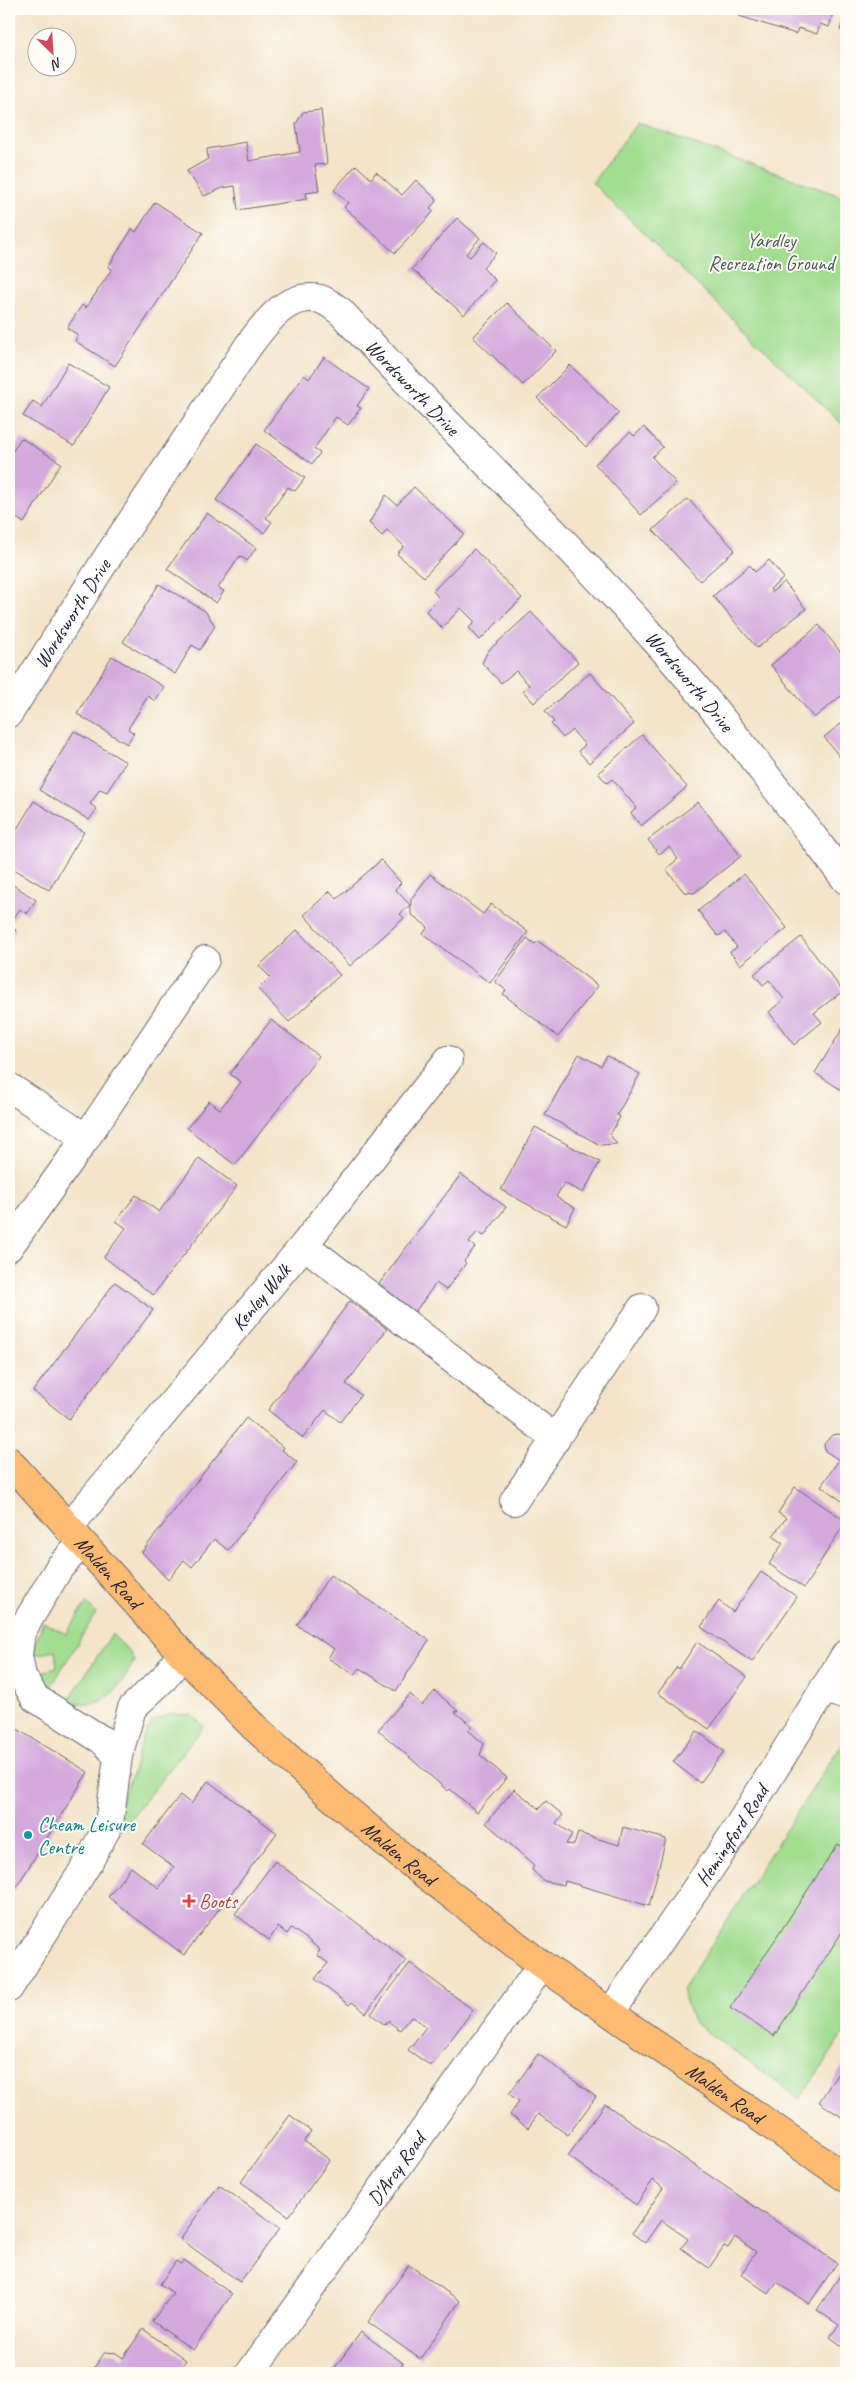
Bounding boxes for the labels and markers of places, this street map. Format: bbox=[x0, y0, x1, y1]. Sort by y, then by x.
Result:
place label: Cheam Leisure Centre bbox=[38, 1812, 136, 1860]
marker: Cheam Leisure Centre bbox=[22, 1829, 34, 1841]
place label: Boots bbox=[199, 1889, 239, 1914]
marker: Boots bbox=[183, 1895, 195, 1907]

